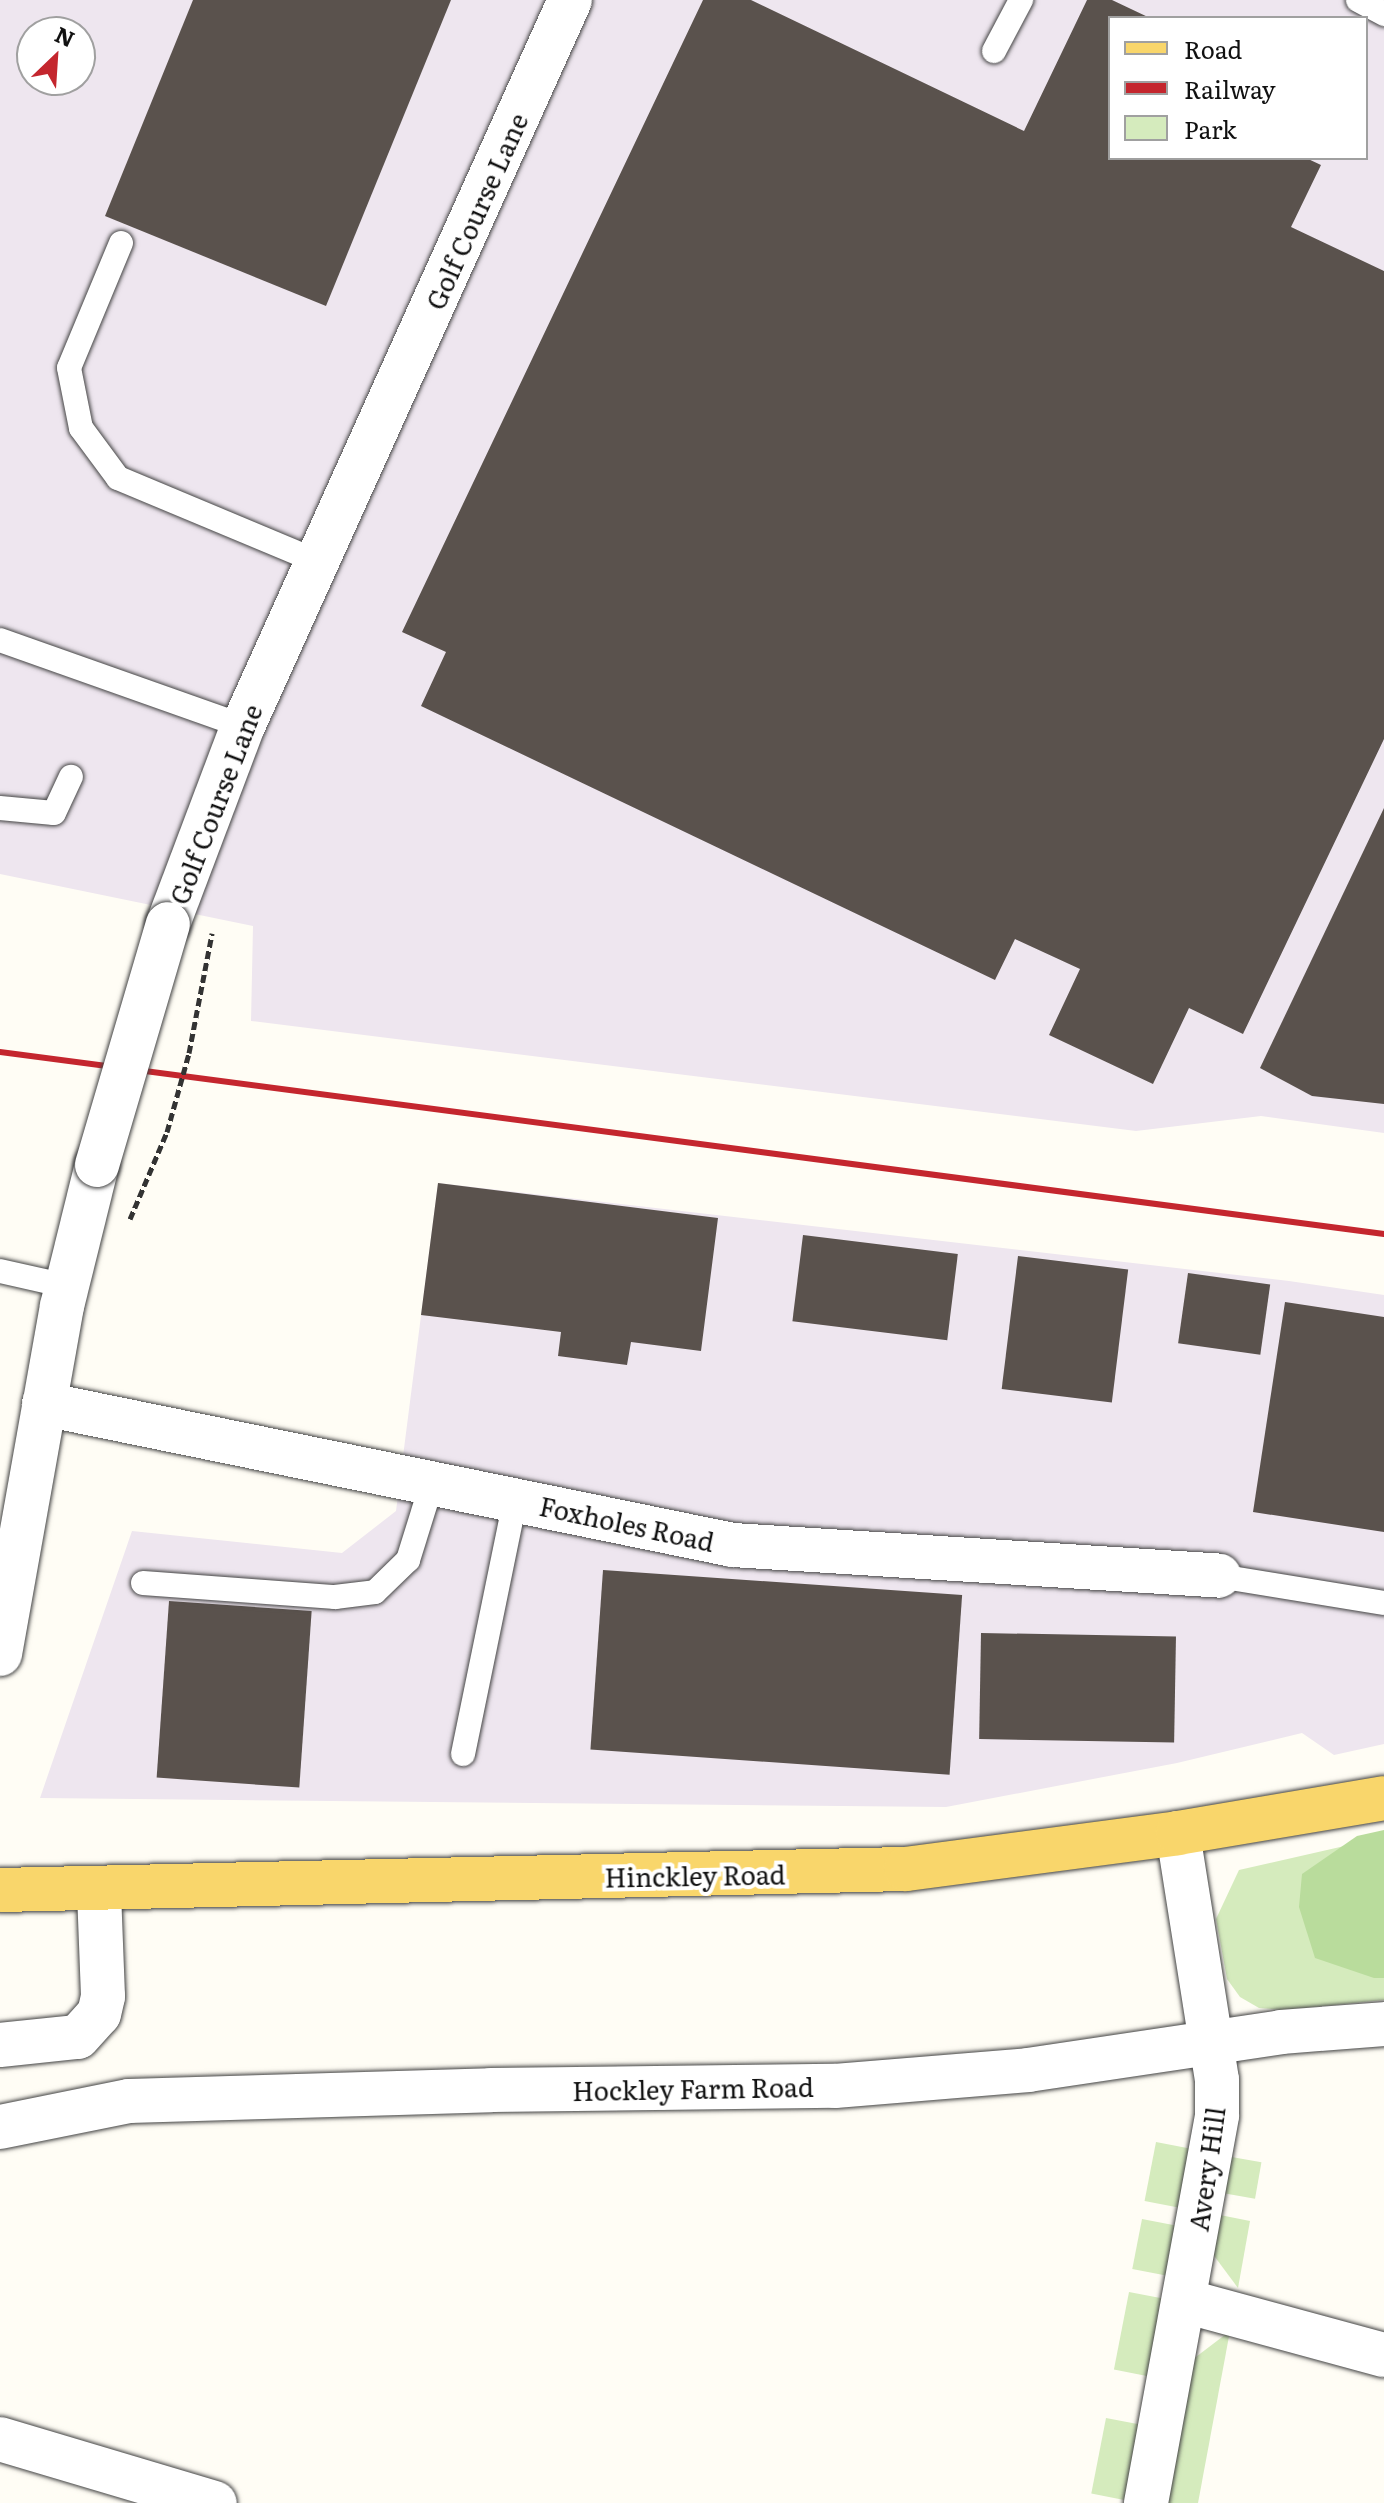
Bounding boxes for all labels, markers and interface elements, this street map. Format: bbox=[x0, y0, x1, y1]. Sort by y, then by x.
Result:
north arrow bbox=[16, 16, 96, 96]
legend bbox=[1108, 16, 1368, 160]
text: N bbox=[50, 17, 81, 54]
text: Road bbox=[1184, 31, 1242, 66]
text: Railway bbox=[1184, 71, 1276, 106]
street label: Golf Course Lane bbox=[419, 108, 533, 314]
text: Park bbox=[1184, 111, 1237, 146]
street label: Golf Course Lane bbox=[162, 700, 268, 908]
street label: Foxholes Road bbox=[537, 1489, 717, 1557]
street label: Hinckley Road bbox=[604, 1858, 786, 1892]
street label: Hockley Farm Road bbox=[572, 2070, 814, 2106]
street label: Avery Hill bbox=[1182, 2105, 1230, 2233]

